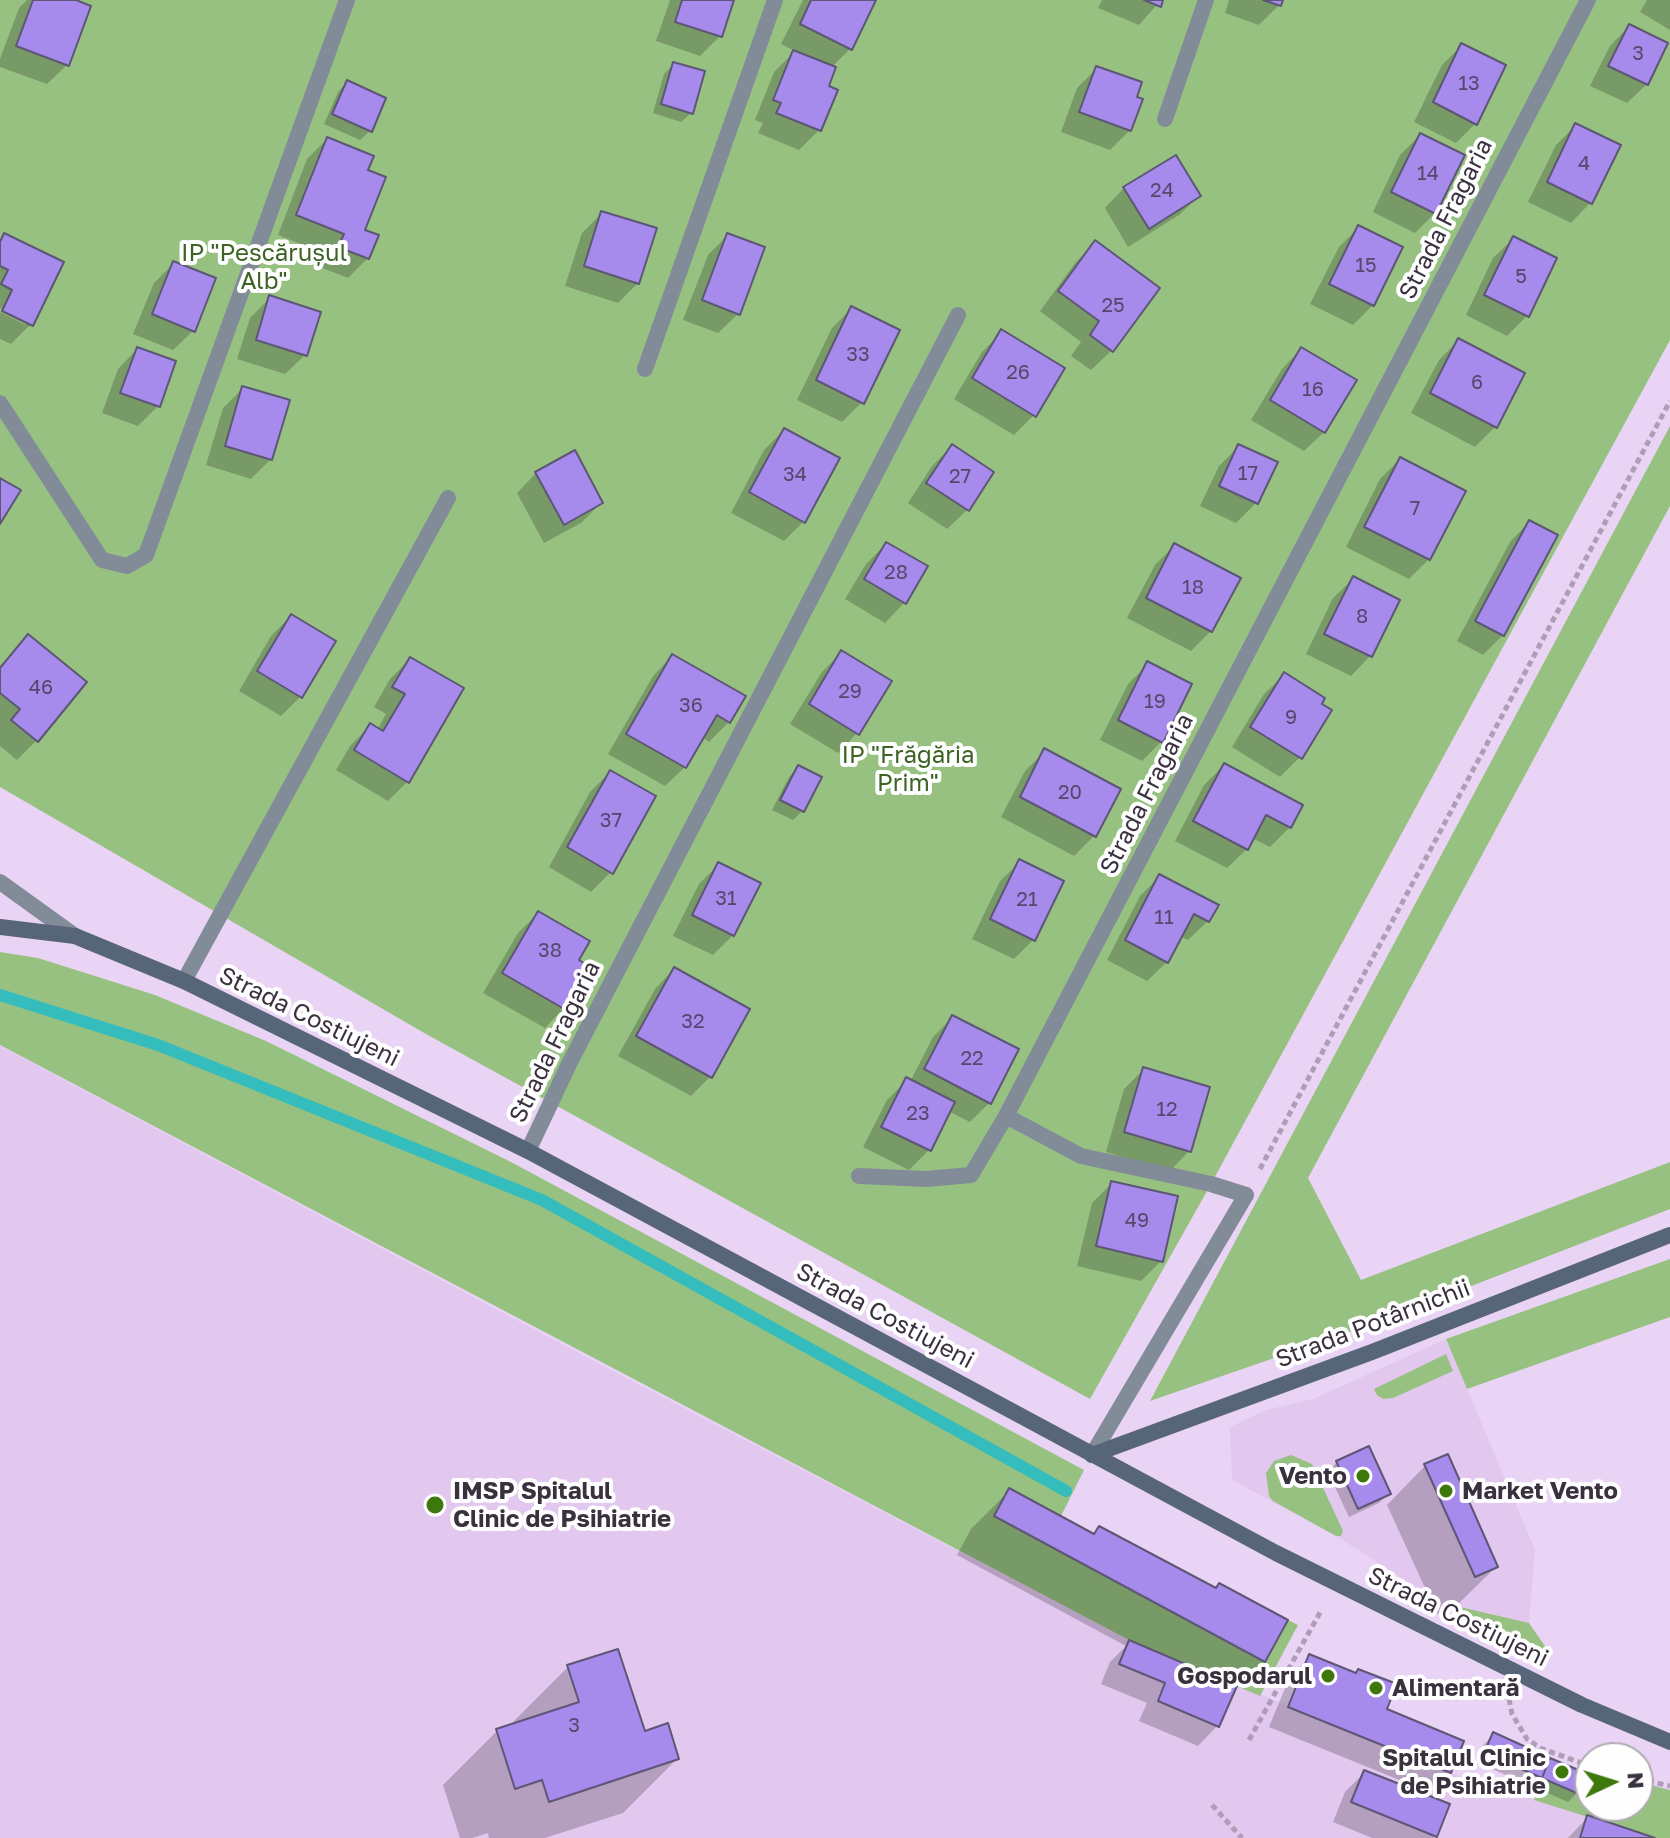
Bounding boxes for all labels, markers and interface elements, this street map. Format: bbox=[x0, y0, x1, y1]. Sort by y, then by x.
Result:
house number: 3 bbox=[1632, 42, 1644, 66]
house number: 13 bbox=[1458, 72, 1480, 96]
street label: Strada Fragaria bbox=[1393, 134, 1499, 304]
house number: 4 bbox=[1578, 152, 1590, 176]
house number: 14 bbox=[1417, 162, 1439, 186]
house number: 24 bbox=[1150, 179, 1174, 203]
park label: IP "Pescărușul Alb" bbox=[181, 239, 347, 295]
house number: 15 bbox=[1355, 254, 1377, 278]
house number: 5 bbox=[1515, 265, 1527, 289]
house number: 25 bbox=[1101, 294, 1125, 318]
house number: 33 bbox=[846, 343, 870, 367]
house number: 26 bbox=[1006, 361, 1030, 385]
house number: 6 bbox=[1471, 371, 1483, 395]
house number: 16 bbox=[1302, 378, 1324, 402]
house number: 17 bbox=[1238, 462, 1258, 486]
house number: 34 bbox=[783, 463, 807, 487]
house number: 27 bbox=[949, 465, 971, 489]
house number: 7 bbox=[1410, 497, 1420, 521]
house number: 28 bbox=[884, 561, 908, 585]
house number: 18 bbox=[1182, 576, 1204, 600]
house number: 8 bbox=[1356, 605, 1368, 629]
house number: 46 bbox=[29, 676, 53, 700]
house number: 29 bbox=[838, 680, 862, 704]
house number: 19 bbox=[1144, 690, 1166, 714]
house number: 36 bbox=[679, 694, 703, 718]
house number: 9 bbox=[1285, 706, 1297, 730]
street label: Strada Fragaria bbox=[1094, 709, 1200, 879]
park label: IP "Frăgăria Prim" bbox=[841, 741, 975, 797]
house number: 20 bbox=[1058, 781, 1082, 805]
house number: 37 bbox=[600, 809, 622, 833]
house number: 31 bbox=[715, 887, 737, 911]
house number: 21 bbox=[1016, 888, 1038, 912]
house number: 11 bbox=[1154, 906, 1174, 930]
house number: 38 bbox=[538, 939, 562, 963]
street label: Strada Fragaria bbox=[503, 957, 607, 1127]
street label: Strada Costiujeni bbox=[214, 961, 404, 1073]
house number: 32 bbox=[681, 1010, 705, 1034]
house number: 22 bbox=[960, 1047, 984, 1071]
house number: 12 bbox=[1156, 1098, 1178, 1122]
house number: 23 bbox=[906, 1102, 930, 1126]
house number: 49 bbox=[1125, 1209, 1149, 1233]
street label: Strada Costiujeni bbox=[791, 1257, 979, 1375]
street label: Strada Potârnichii bbox=[1272, 1274, 1474, 1374]
place label: Vento bbox=[1279, 1462, 1347, 1490]
marker: Vento bbox=[1354, 1467, 1372, 1485]
place label: IMSP Spitalul Clinic de Psihiatrie bbox=[453, 1477, 671, 1533]
place label: Market Vento bbox=[1462, 1477, 1618, 1505]
marker: Market Vento bbox=[1437, 1482, 1455, 1500]
marker: IMSP Spitalul Clinic de Psihiatrie bbox=[424, 1494, 446, 1516]
street label: Strada Costiujeni bbox=[1363, 1561, 1553, 1673]
place label: Gospodarul bbox=[1177, 1662, 1312, 1690]
marker: Gospodarul bbox=[1319, 1667, 1337, 1685]
place label: Alimentară bbox=[1392, 1674, 1520, 1702]
marker: Alimentară bbox=[1367, 1679, 1385, 1697]
house number: 3 bbox=[568, 1714, 580, 1738]
north arrow bbox=[1574, 1742, 1654, 1822]
place label: Spitalul Clinic de Psihiatrie bbox=[1382, 1744, 1546, 1800]
marker: Spitalul Clinic de Psihiatrie bbox=[1553, 1763, 1571, 1781]
text: N bbox=[1622, 1771, 1650, 1790]

